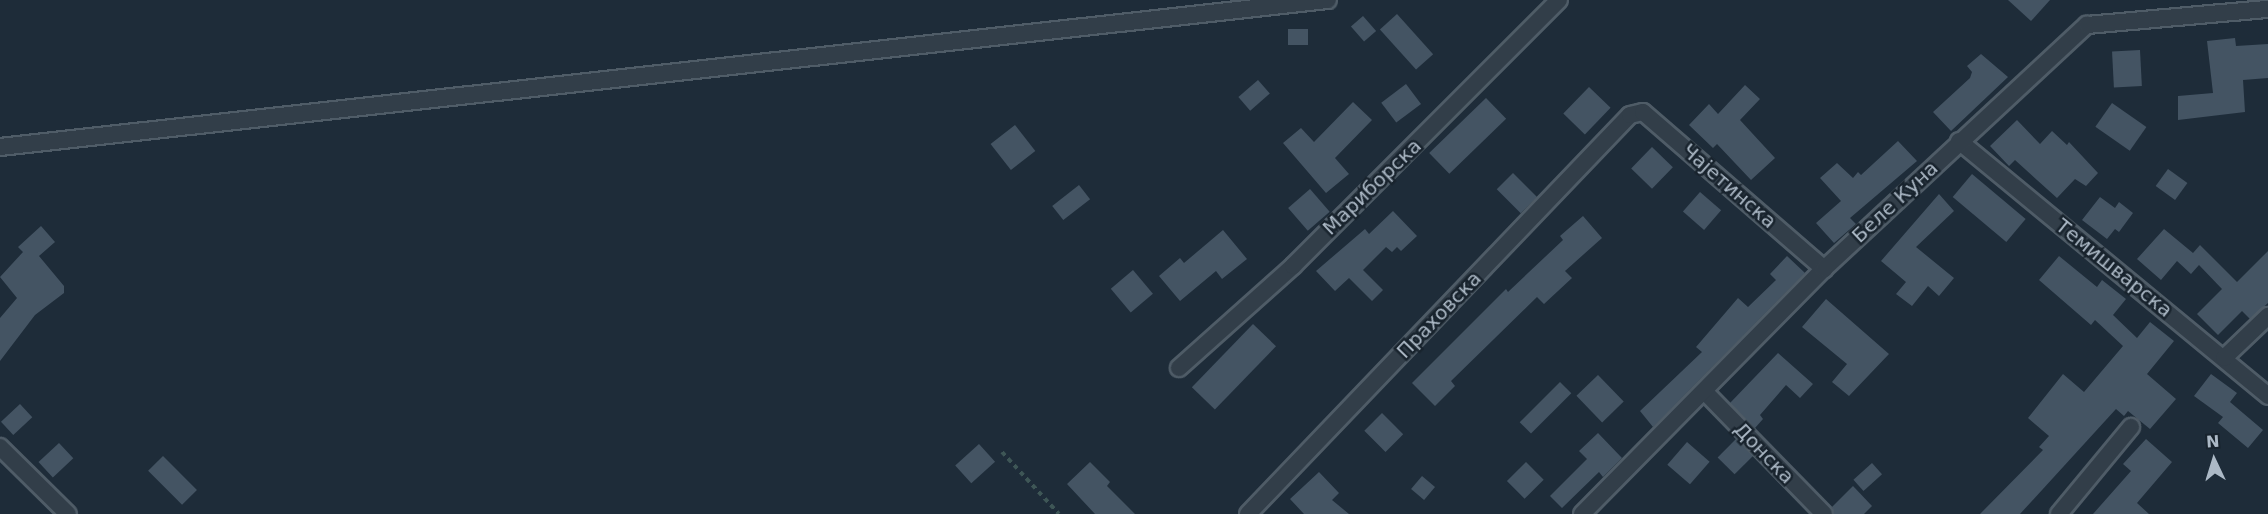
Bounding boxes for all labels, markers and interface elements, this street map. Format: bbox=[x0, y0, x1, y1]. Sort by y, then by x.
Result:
street label: Мариборска bbox=[1318, 134, 1426, 240]
street label: Чајетинска bbox=[1677, 139, 1781, 233]
street label: Беле Куна bbox=[1847, 156, 1943, 248]
street label: Темишварска bbox=[2051, 214, 2177, 322]
street label: Праховска bbox=[1392, 267, 1486, 363]
street label: Донска bbox=[1729, 417, 1799, 489]
north arrow bbox=[2184, 430, 2244, 490]
text: N bbox=[2205, 432, 2220, 451]

